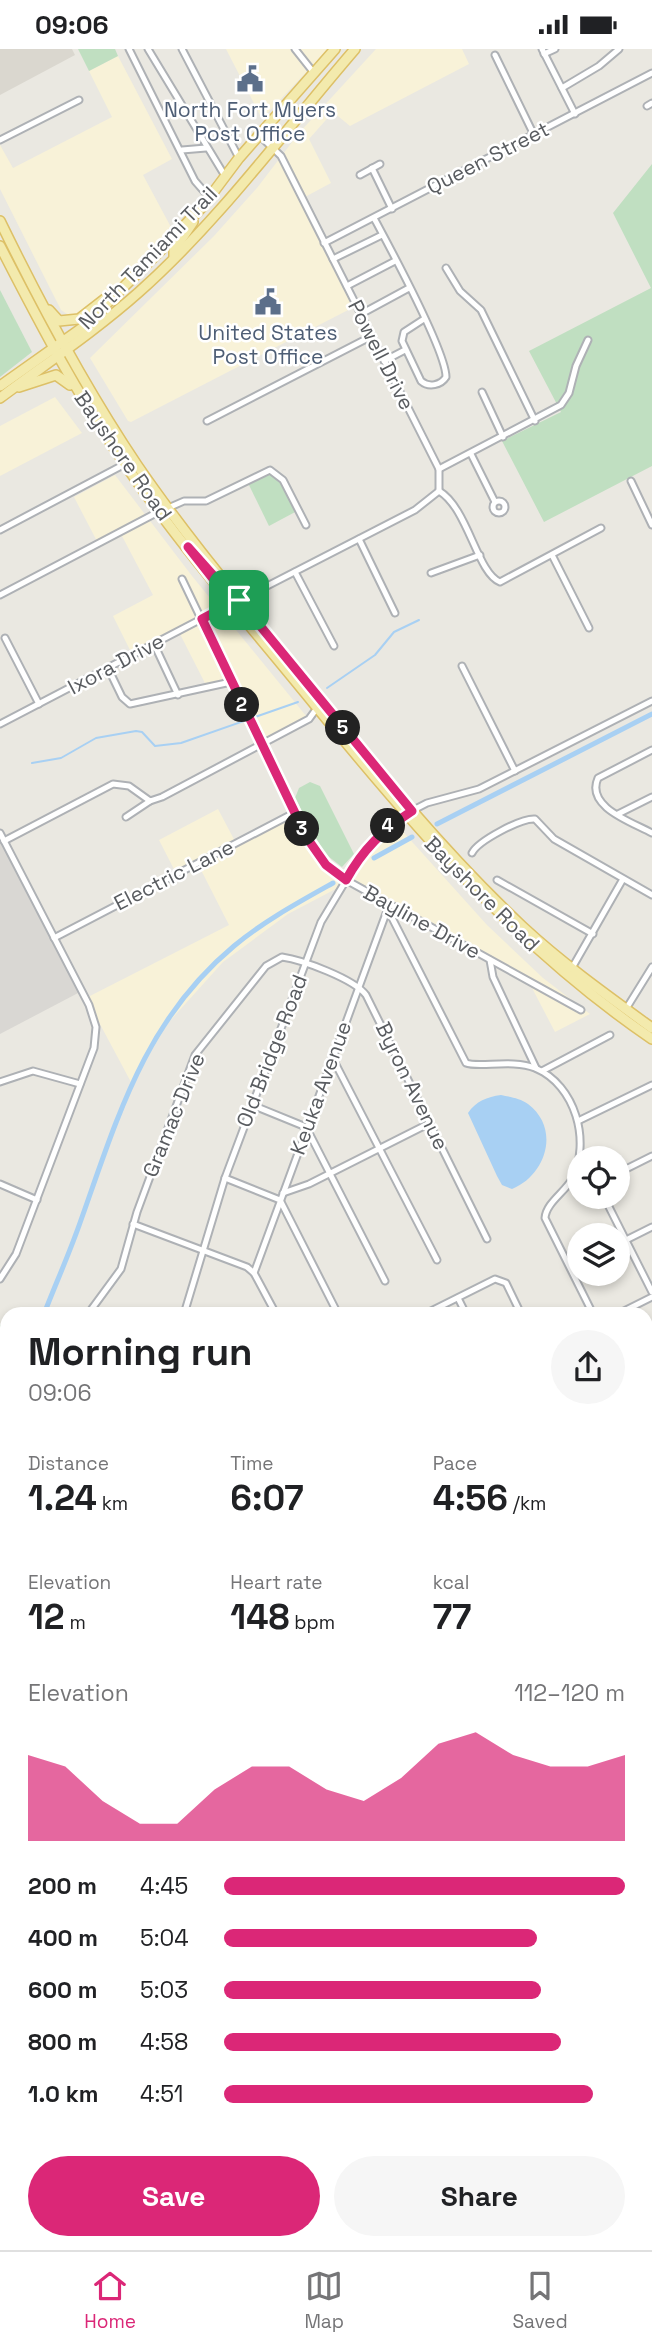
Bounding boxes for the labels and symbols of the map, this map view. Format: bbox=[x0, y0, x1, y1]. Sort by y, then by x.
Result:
public building icon: North Fort Myers Post Office bbox=[235, 64, 265, 94]
place label: North Fort Myers Post Office bbox=[164, 96, 336, 147]
street label: Queen Street bbox=[422, 115, 554, 200]
street label: North Tamiami Trail bbox=[72, 180, 223, 335]
public building icon: United States Post Office bbox=[253, 287, 283, 317]
street label: Powell Drive bbox=[342, 295, 421, 414]
place label: United States Post Office bbox=[198, 319, 338, 370]
street label: Bayshore Road bbox=[69, 386, 178, 526]
pin bbox=[209, 570, 269, 630]
street label: Ixora Drive bbox=[63, 627, 169, 700]
pin: 2 bbox=[224, 687, 260, 723]
pin: 5 bbox=[326, 711, 360, 745]
pin: 4 bbox=[370, 809, 406, 843]
pin: 3 bbox=[284, 811, 320, 847]
street label: Bayshore Road bbox=[419, 830, 546, 957]
street label: Electric Lane bbox=[109, 833, 238, 916]
street label: Bayline Drive bbox=[359, 878, 486, 965]
street label: Old Bridge Road bbox=[230, 971, 313, 1131]
street label: Keuka Avenue bbox=[284, 1017, 357, 1158]
street label: Byron Avenue bbox=[370, 1017, 455, 1154]
street label: Gramac Drive bbox=[136, 1049, 211, 1181]

